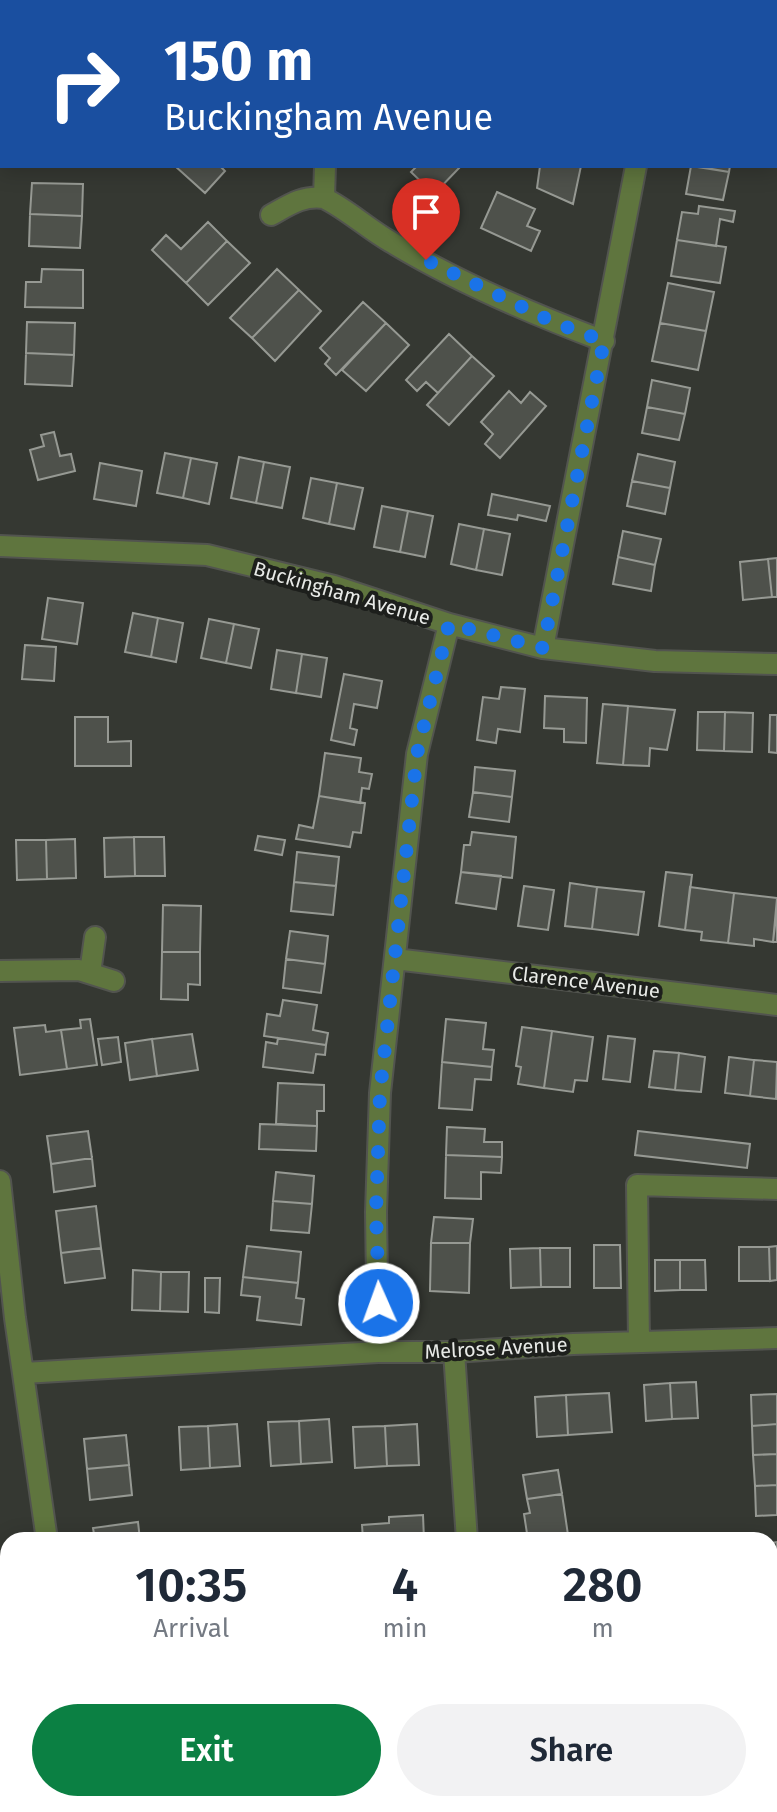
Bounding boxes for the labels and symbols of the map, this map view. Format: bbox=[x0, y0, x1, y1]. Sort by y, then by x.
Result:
pin bbox=[392, 178, 460, 260]
street label: Buckingham Avenue bbox=[251, 556, 433, 630]
street label: Clarence Avenue bbox=[511, 961, 661, 1003]
position arrow bbox=[337, 1261, 421, 1345]
street label: Melrose Avenue bbox=[424, 1332, 568, 1364]

